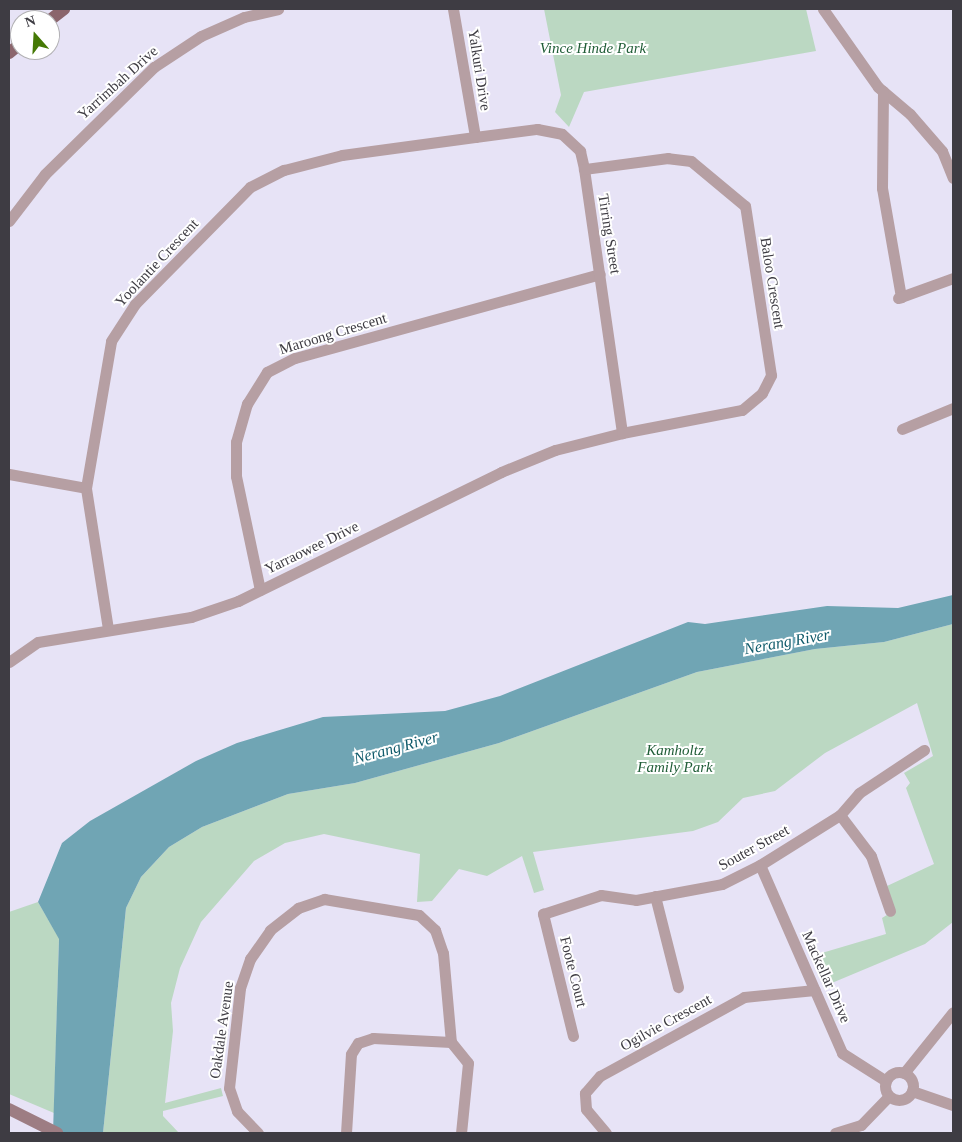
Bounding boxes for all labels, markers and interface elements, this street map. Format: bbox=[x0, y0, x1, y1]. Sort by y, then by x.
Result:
north arrow bbox=[10, 10, 60, 60]
text: N bbox=[23, 13, 38, 30]
street label: Yalkuri Drive bbox=[464, 28, 494, 112]
park label: Vince Hinde Park bbox=[540, 40, 646, 58]
street label: Yarrimbah Drive bbox=[74, 42, 162, 124]
street label: Tirring Street bbox=[594, 193, 624, 275]
street label: Yoolantie Crescent bbox=[112, 215, 202, 311]
street label: Baloo Crescent bbox=[756, 236, 788, 330]
street label: Maroong Crescent bbox=[277, 309, 389, 359]
street label: Yarraowee Drive bbox=[262, 518, 362, 578]
water label: Nerang River bbox=[743, 625, 831, 659]
water label: Nerang River bbox=[352, 728, 440, 768]
park label: Kamholtz Family Park bbox=[637, 741, 713, 776]
street label: Souter Street bbox=[716, 821, 792, 875]
street label: Mackellar Drive bbox=[798, 928, 854, 1026]
street label: Foote Court bbox=[556, 935, 590, 1009]
street label: Oakdale Avenue bbox=[206, 980, 238, 1080]
street label: Ogilvie Crescent bbox=[617, 991, 715, 1055]

